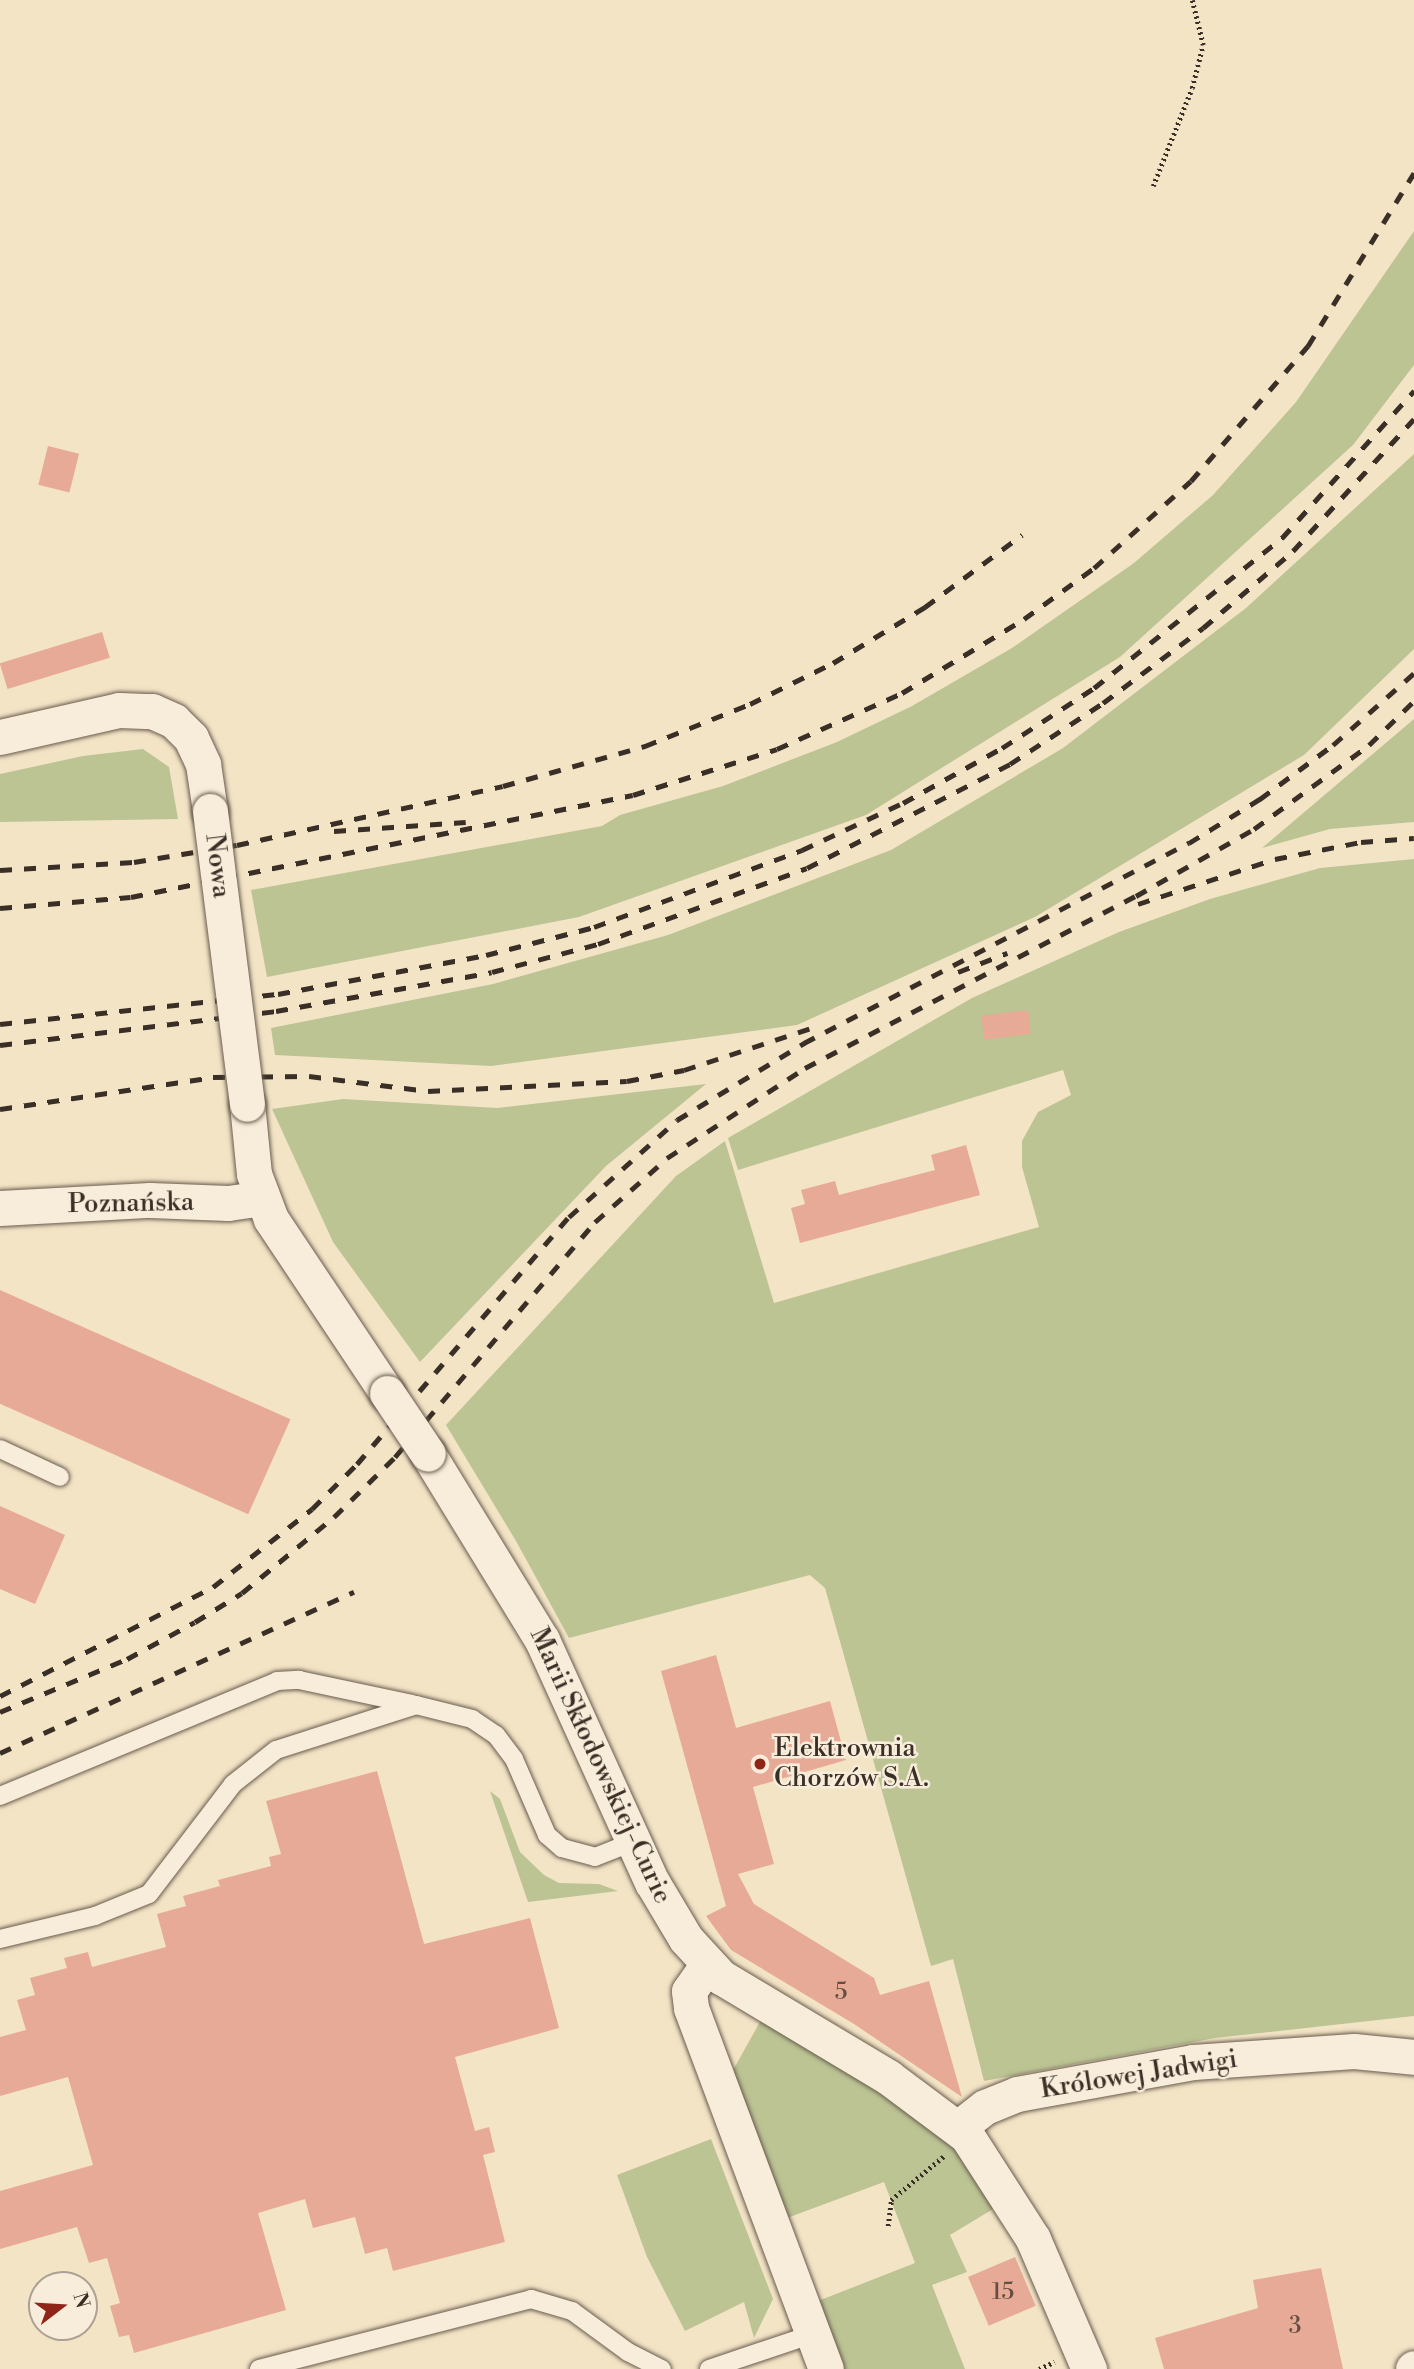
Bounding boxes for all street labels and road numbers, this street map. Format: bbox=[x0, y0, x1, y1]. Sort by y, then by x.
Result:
street label: Nowa bbox=[198, 832, 236, 900]
street label: Poznańska bbox=[68, 1187, 194, 1221]
street label: Marii Skłodowskiej-Curie bbox=[522, 1623, 678, 1909]
street label: Królowej Jadwigi bbox=[1038, 2044, 1240, 2106]

